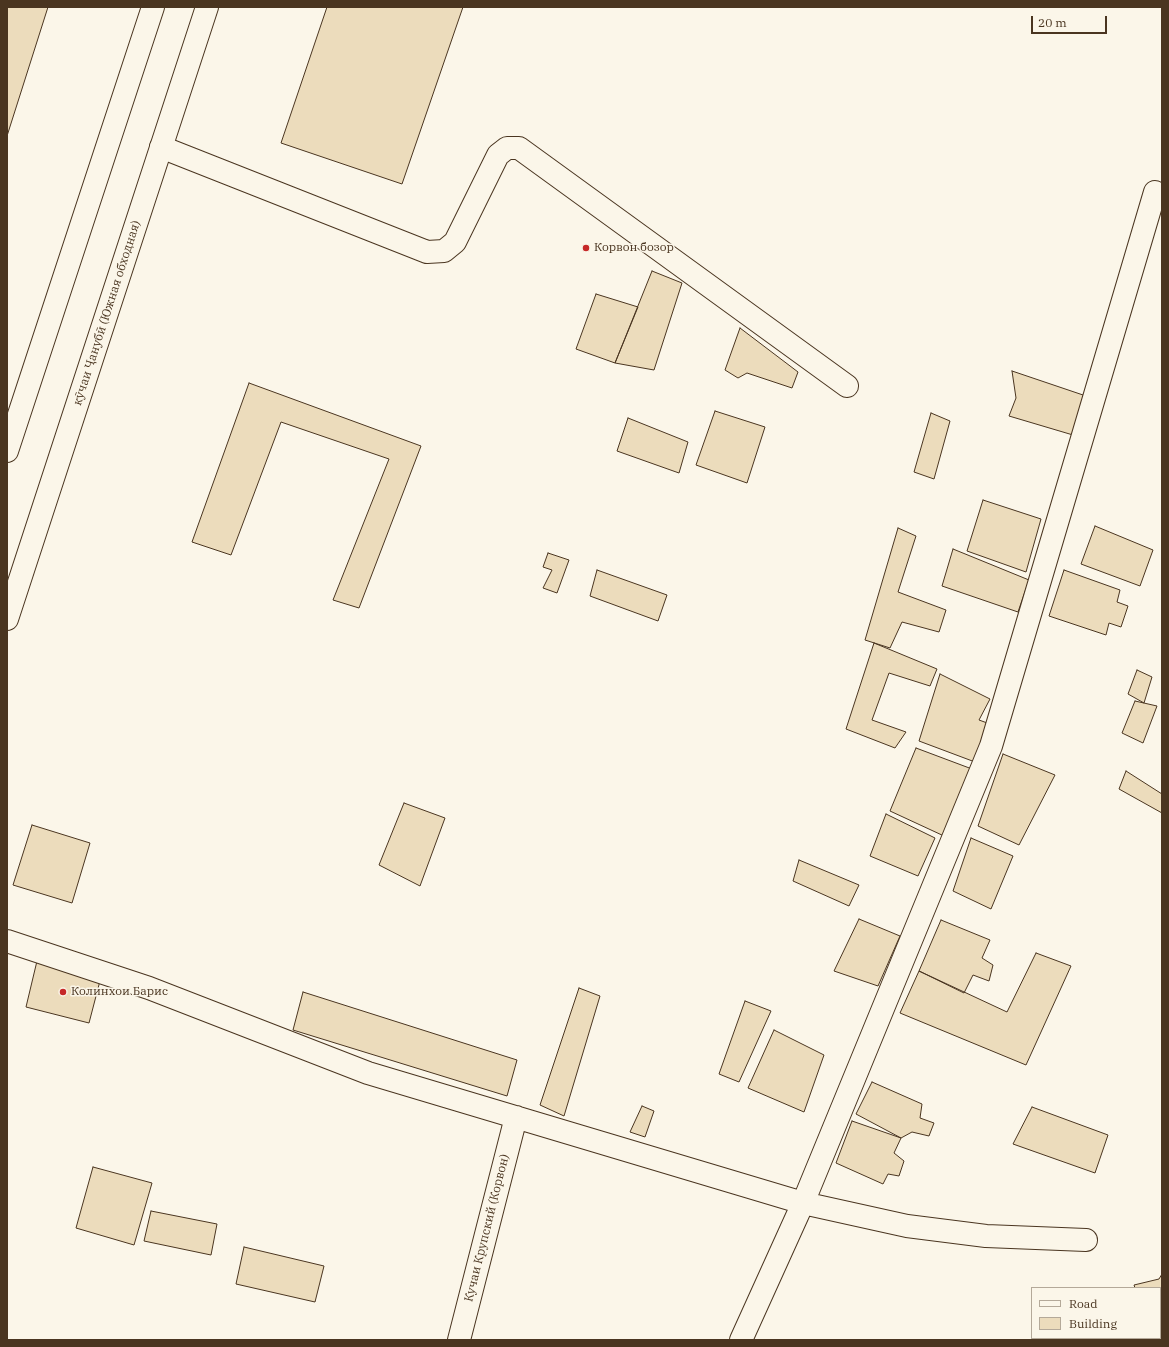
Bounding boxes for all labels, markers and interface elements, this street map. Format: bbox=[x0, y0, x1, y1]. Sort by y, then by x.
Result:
scale bar bbox=[1033, 8, 1109, 34]
text: 20 m bbox=[1038, 15, 1067, 30]
street label: кӯчаи Ҷанубӣ (Южная обходная) bbox=[70, 219, 144, 407]
place label: Корвон бозор bbox=[594, 241, 674, 255]
marker: Корвон бозор bbox=[581, 243, 591, 253]
place label: Колинхои Барис bbox=[71, 985, 168, 999]
marker: Колинхои Барис bbox=[58, 987, 68, 997]
street label: Кучаи Крупский (Корвон) bbox=[462, 1153, 512, 1303]
legend bbox=[1031, 1287, 1161, 1339]
text: Road bbox=[1069, 1296, 1098, 1311]
text: Building bbox=[1069, 1316, 1117, 1331]

